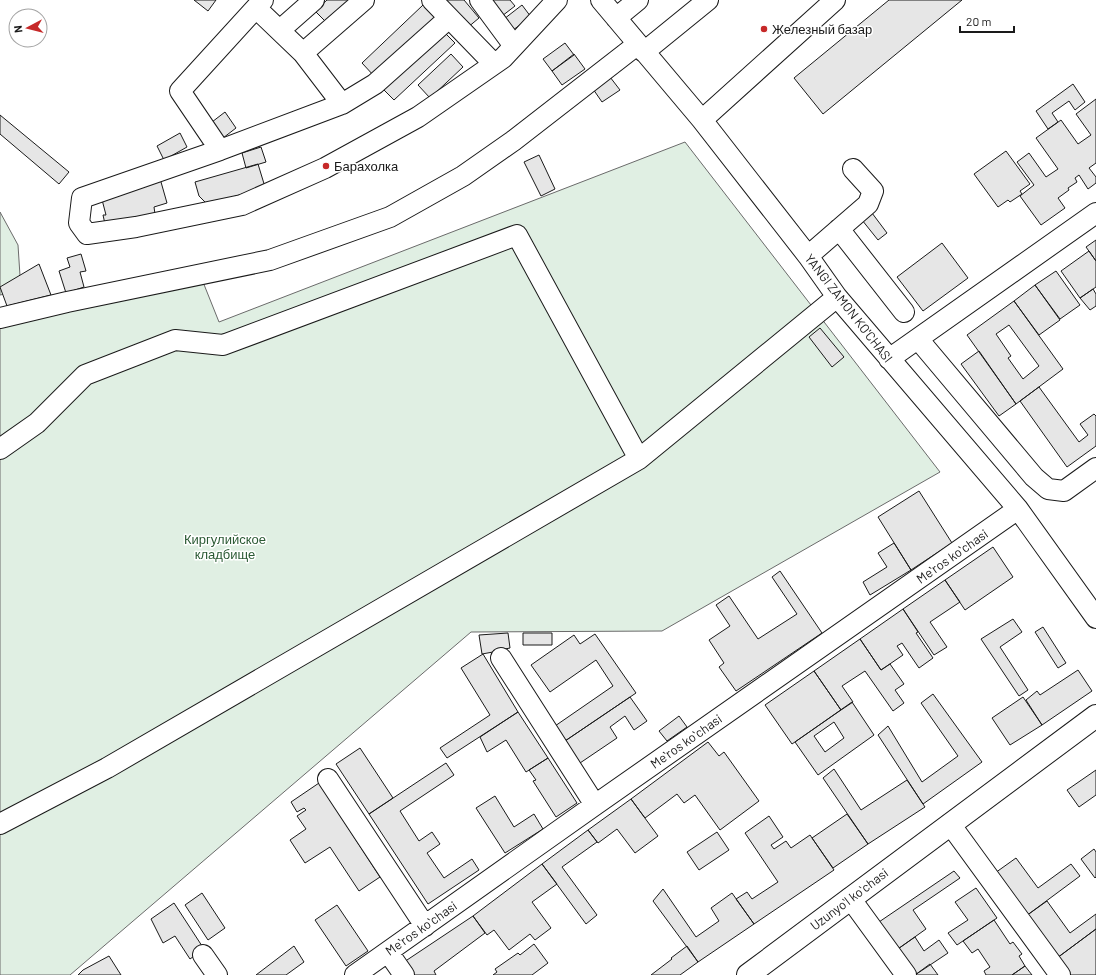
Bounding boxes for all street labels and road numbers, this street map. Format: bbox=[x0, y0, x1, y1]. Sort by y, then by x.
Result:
street label: YANGI ZAMON KO'CHASI bbox=[802, 251, 896, 365]
street label: Meʻros koʻchasi bbox=[913, 525, 991, 587]
street label: Meʻros koʻchasi bbox=[647, 710, 725, 772]
street label: Uzunyoʻl koʻchasi bbox=[807, 864, 891, 934]
street label: Meʻros koʻchasi bbox=[382, 897, 460, 959]

